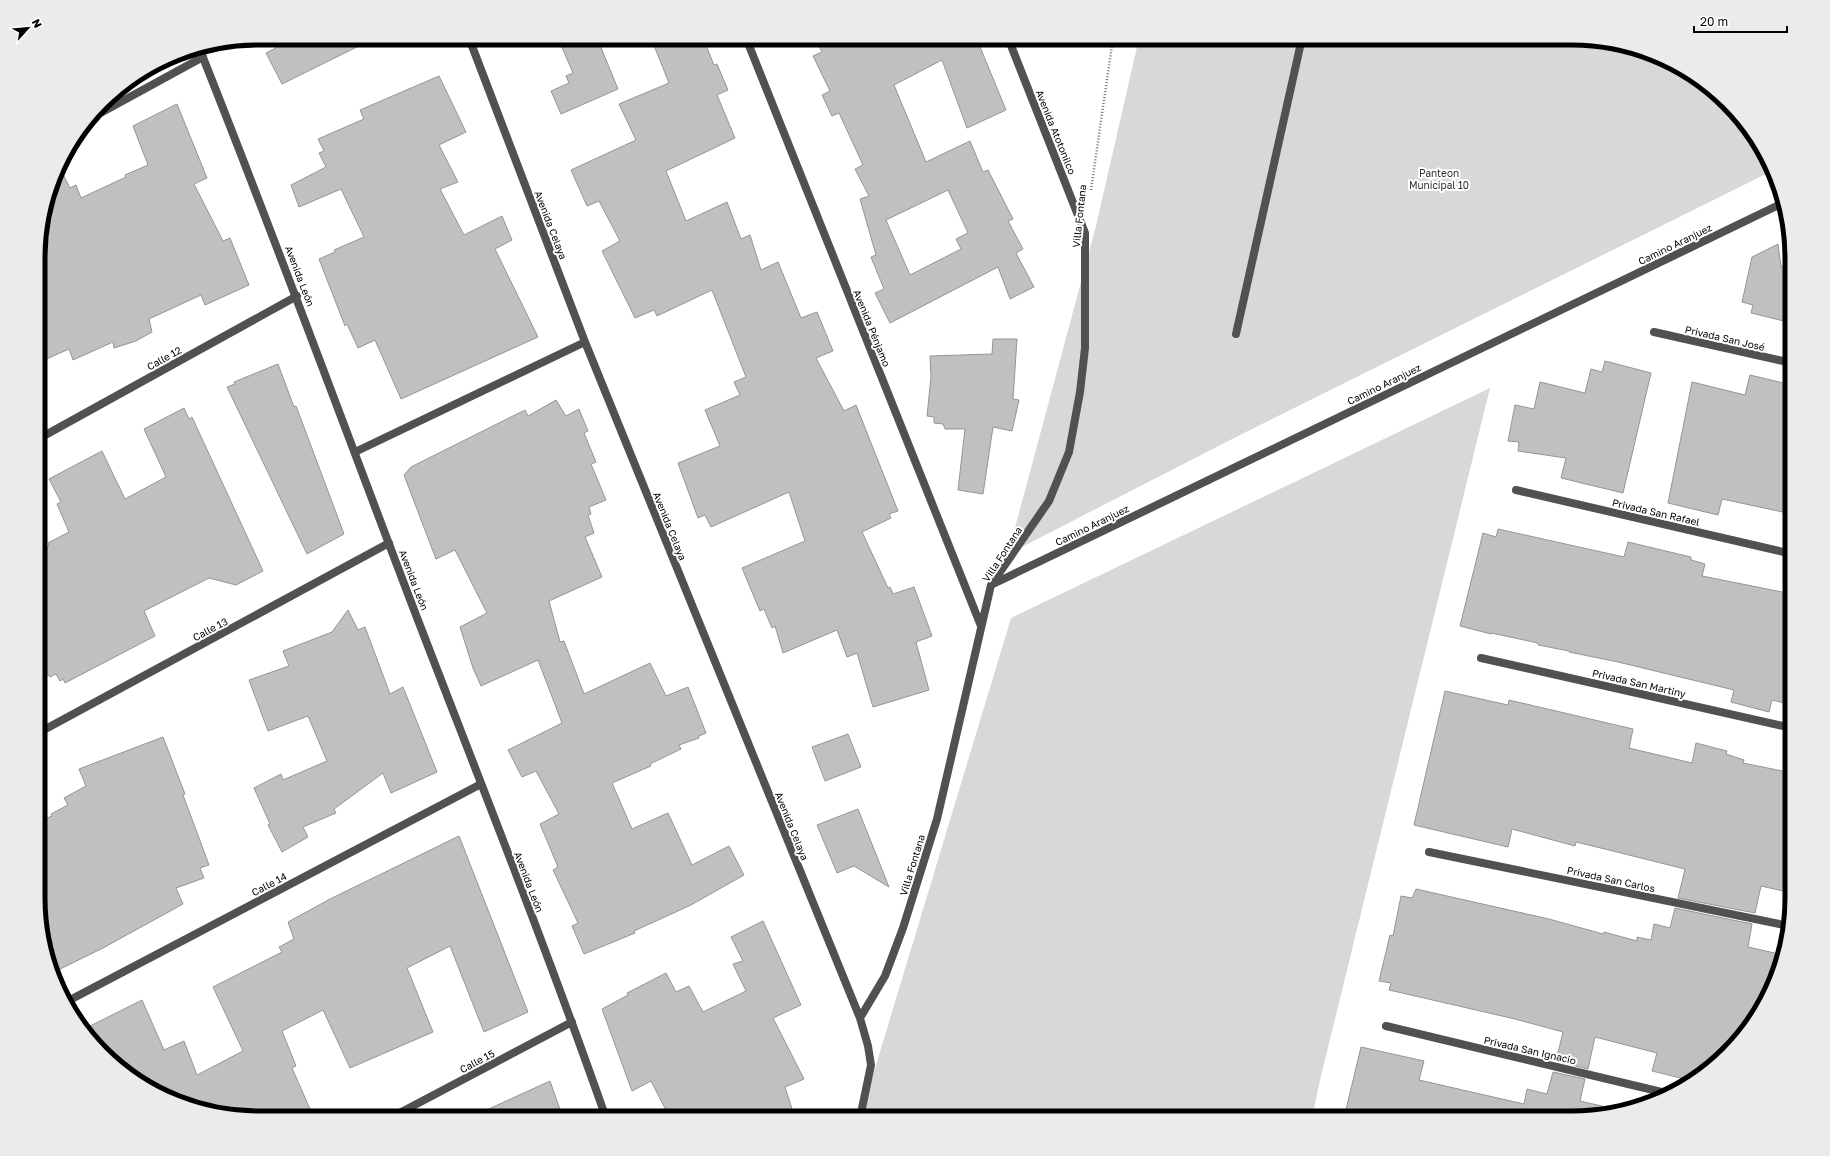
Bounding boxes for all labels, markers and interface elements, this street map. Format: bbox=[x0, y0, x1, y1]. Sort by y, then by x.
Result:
north arrow bbox=[8, 8, 48, 48]
scale bar bbox=[1694, 8, 1787, 34]
text: 20 m bbox=[1700, 14, 1728, 29]
text: N bbox=[30, 17, 45, 30]
street label: Avenida Atotonilco bbox=[1034, 88, 1078, 176]
park label: Panteon Municipal 10 bbox=[1409, 167, 1469, 191]
street label: Villa Fontana bbox=[1070, 184, 1088, 248]
street label: Avenida Celaya bbox=[532, 189, 570, 261]
street label: Camino Aranjuez bbox=[1636, 221, 1714, 267]
street label: Avenida León bbox=[283, 244, 317, 308]
street label: Avenida Pénjamo bbox=[851, 288, 893, 368]
street label: Privada San José bbox=[1684, 323, 1766, 353]
street label: Calle 12 bbox=[145, 344, 184, 372]
street label: Camino Aranjuez bbox=[1345, 361, 1423, 407]
street label: Avenida Celaya bbox=[651, 490, 689, 562]
street label: Privada San Rafael bbox=[1611, 496, 1701, 528]
street label: Camino Aranjuez bbox=[1053, 502, 1131, 548]
street label: Villa Fontana bbox=[980, 524, 1024, 584]
street label: Avenida León bbox=[397, 548, 431, 612]
street label: Calle 13 bbox=[191, 615, 230, 643]
street label: Privada San Martiny bbox=[1591, 666, 1687, 700]
street label: Avenida Celaya bbox=[773, 790, 811, 862]
street label: Villa Fontana bbox=[897, 833, 927, 897]
street label: Avenida León bbox=[512, 850, 546, 914]
street label: Privada San Carlos bbox=[1566, 864, 1656, 894]
street label: Calle 14 bbox=[249, 870, 289, 898]
street label: Privada San Ignacio bbox=[1483, 1034, 1577, 1066]
street label: Calle 15 bbox=[458, 1047, 497, 1075]

